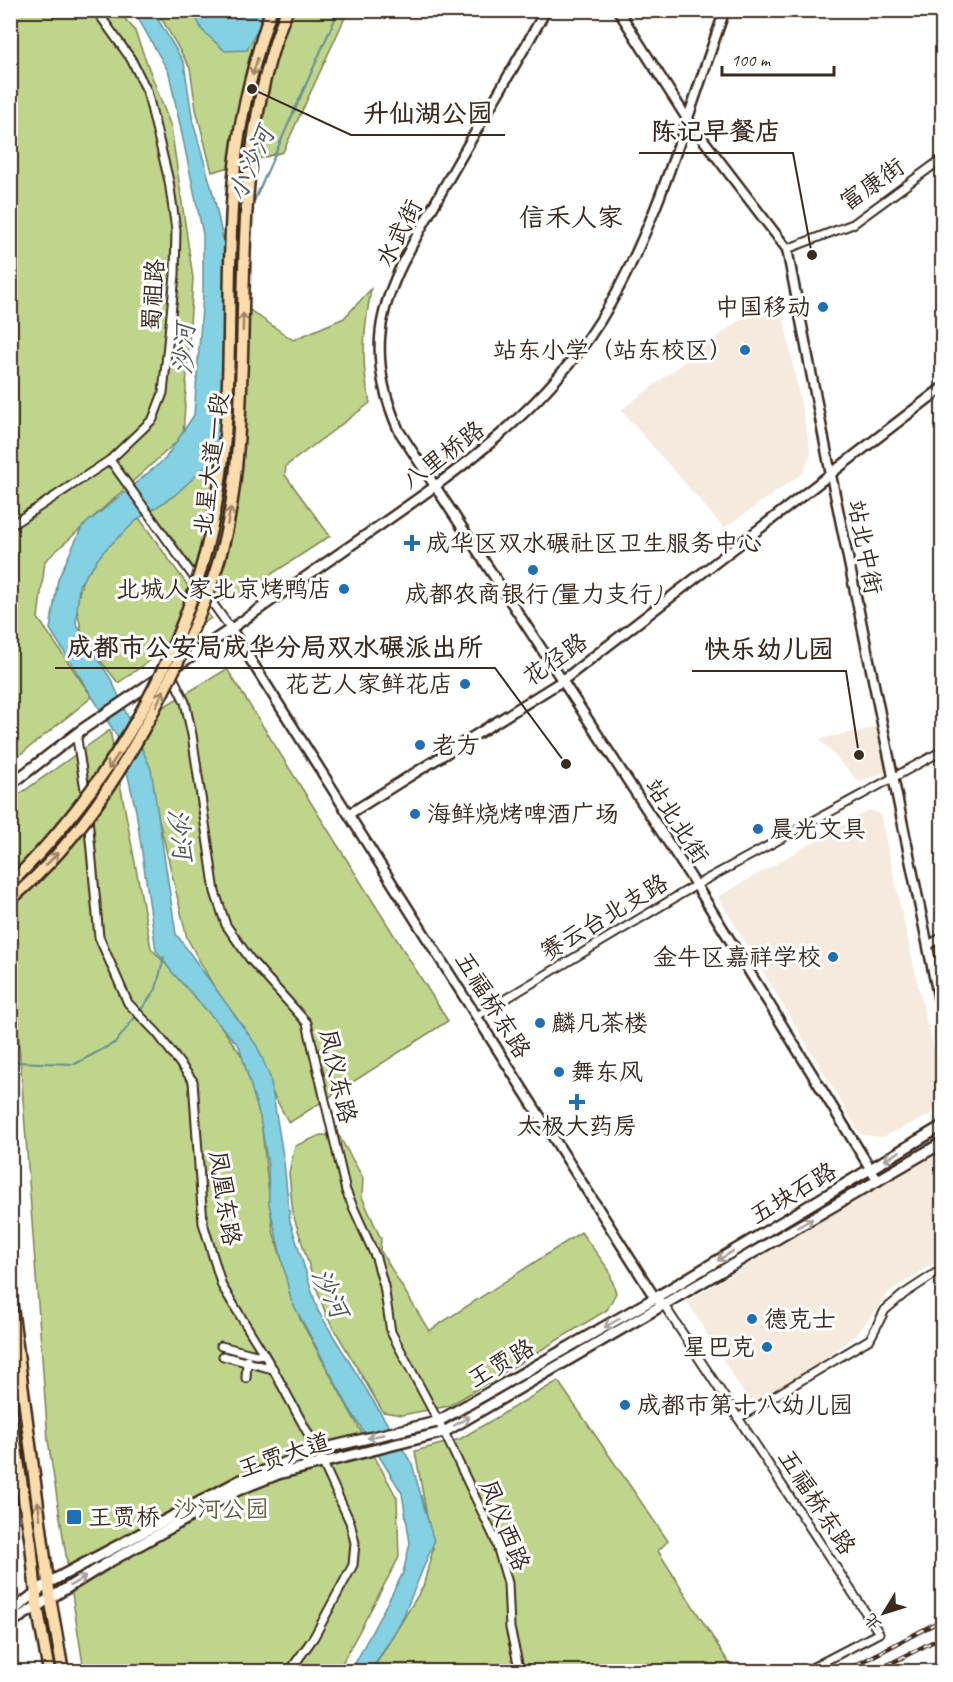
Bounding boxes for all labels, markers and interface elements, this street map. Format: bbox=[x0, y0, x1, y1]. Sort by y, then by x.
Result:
scale bar bbox=[722, 39, 834, 77]
text: 100 m bbox=[731, 49, 772, 71]
one-way arrow bbox=[249, 57, 260, 76]
callout: 升仙湖公园 bbox=[351, 91, 505, 135]
text: 升仙湖公园 bbox=[363, 97, 493, 130]
callout: 陈记早餐店 bbox=[639, 109, 793, 153]
text: 陈记早餐店 bbox=[651, 115, 781, 148]
water label: 小沙河 bbox=[220, 118, 284, 206]
street label: 富康街 bbox=[834, 151, 910, 217]
street label: 水武街 bbox=[369, 194, 429, 272]
district label: 信禾人家 bbox=[519, 201, 623, 234]
street label: 蜀祖路 bbox=[136, 258, 170, 332]
place label: 中国移动 bbox=[715, 292, 811, 322]
marker: 中国移动 bbox=[816, 300, 830, 314]
one-way arrow bbox=[237, 313, 249, 333]
water label: 沙河 bbox=[166, 318, 202, 376]
place label: 站东小学（站东校区） bbox=[493, 335, 733, 365]
marker: 站东小学（站东校区） bbox=[738, 343, 752, 357]
street label: 北星大道一段 bbox=[187, 391, 235, 537]
street label: 八里桥路 bbox=[396, 414, 490, 496]
street label: 站北中街 bbox=[841, 497, 889, 597]
one-way arrow bbox=[224, 507, 235, 527]
place label: 成华区双水碾社区卫生服务中心 bbox=[426, 528, 762, 558]
marker: 成华区双水碾社区卫生服务中心 bbox=[403, 534, 421, 552]
marker: 成都农商银行(量力支行) bbox=[526, 563, 540, 577]
place label: 北城人家北京烤鸭店 bbox=[116, 574, 332, 604]
place label: 成都农商银行(量力支行) bbox=[405, 579, 662, 609]
marker: 北城人家北京烤鸭店 bbox=[337, 582, 351, 596]
callout: 成都市公安局成华分局双水碾派出所 bbox=[55, 624, 495, 668]
street label: 花径路 bbox=[517, 626, 593, 692]
callout: 快乐幼儿园 bbox=[692, 627, 846, 671]
text: 成都市公安局成华分局双水碾派出所 bbox=[67, 631, 483, 664]
text: 快乐幼儿园 bbox=[704, 633, 834, 666]
place label: 花艺人家鲜花店 bbox=[285, 669, 453, 699]
marker: 花艺人家鲜花店 bbox=[458, 677, 472, 691]
one-way arrow bbox=[155, 690, 167, 708]
place label: 老方 bbox=[432, 730, 480, 760]
marker: 老方 bbox=[413, 738, 427, 752]
one-way arrow bbox=[107, 753, 119, 770]
street label: 站北北街 bbox=[638, 773, 716, 869]
place label: 海鲜烧烤啤酒广场 bbox=[427, 799, 619, 829]
water label: 沙河 bbox=[160, 806, 200, 866]
marker: 海鲜烧烤啤酒广场 bbox=[408, 807, 422, 821]
place label: 晨光文具 bbox=[770, 814, 866, 844]
marker: 晨光文具 bbox=[751, 822, 765, 836]
one-way arrow bbox=[45, 852, 59, 867]
street label: 赛云台北支路 bbox=[535, 867, 673, 967]
place label: 金牛区嘉祥学校 bbox=[653, 942, 821, 972]
street label: 五福桥东路 bbox=[448, 946, 538, 1064]
marker: 金牛区嘉祥学校 bbox=[826, 950, 840, 964]
place label: 麟凡茶楼 bbox=[552, 1008, 648, 1038]
marker: 麟凡茶楼 bbox=[533, 1016, 547, 1030]
street label: 凤仪东路 bbox=[313, 1026, 363, 1126]
place label: 舞东风 bbox=[571, 1057, 643, 1087]
marker: 舞东风 bbox=[552, 1065, 566, 1079]
marker: 太极大药房 bbox=[570, 1095, 584, 1109]
place label: 太极大药房 bbox=[517, 1111, 637, 1141]
street label: 凤凰东路 bbox=[203, 1148, 247, 1248]
one-way arrow bbox=[884, 1150, 901, 1162]
street label: 五块石路 bbox=[744, 1155, 842, 1231]
one-way arrow bbox=[796, 1217, 814, 1228]
one-way arrow bbox=[717, 1251, 734, 1263]
water label: 沙河 bbox=[304, 1262, 358, 1327]
place label: 德克士 bbox=[764, 1304, 836, 1334]
marker: 德克士 bbox=[745, 1312, 759, 1326]
one-way arrow bbox=[604, 1317, 621, 1329]
street label: 王贾路 bbox=[462, 1332, 540, 1394]
place label: 星巴克 bbox=[683, 1332, 755, 1362]
marker: 星巴克 bbox=[760, 1340, 774, 1354]
place label: 成都市第十八幼儿园 bbox=[637, 1390, 853, 1420]
marker: 成都市第十八幼儿园 bbox=[618, 1398, 632, 1412]
one-way arrow bbox=[453, 1415, 470, 1427]
street label: 王贾大道 bbox=[234, 1426, 334, 1484]
one-way arrow bbox=[367, 1431, 386, 1442]
street label: 五福桥东路 bbox=[772, 1444, 862, 1560]
street label: 凤仪西路 bbox=[473, 1475, 537, 1575]
park label: 沙河公园 bbox=[173, 1494, 269, 1524]
one-way arrow bbox=[33, 1500, 44, 1520]
place label: 王贾桥 bbox=[88, 1502, 160, 1532]
marker: 王贾桥 bbox=[65, 1508, 83, 1526]
one-way arrow bbox=[69, 1574, 86, 1586]
north arrow bbox=[854, 1583, 914, 1643]
text: 北 bbox=[860, 1609, 886, 1634]

